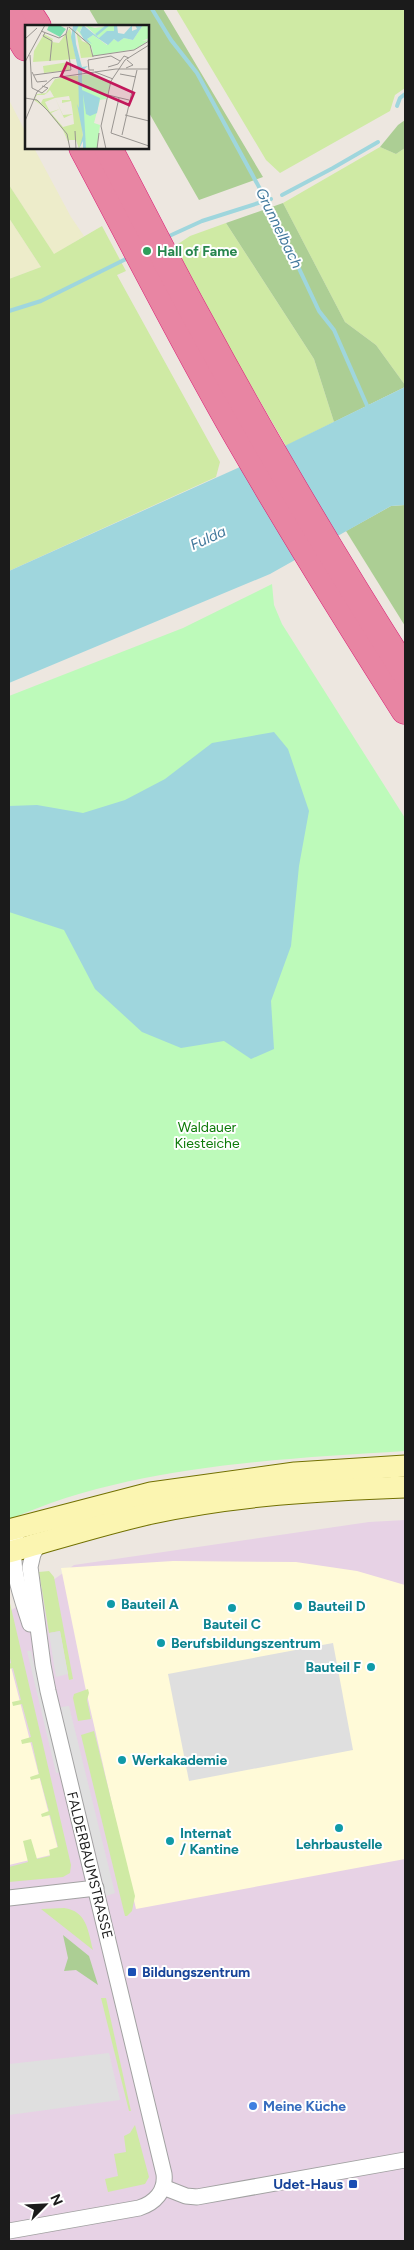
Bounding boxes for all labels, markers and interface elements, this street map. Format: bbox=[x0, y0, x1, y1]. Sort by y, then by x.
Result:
inset map bbox=[25, 25, 149, 149]
water label: Grunnelbach bbox=[252, 185, 306, 271]
place label: Hall of Fame bbox=[157, 243, 237, 260]
marker: Hall of Fame bbox=[141, 245, 153, 257]
water label: Fulda bbox=[187, 522, 229, 554]
park label: Waldauer Kiesteiche bbox=[174, 1119, 240, 1152]
place label: Bauteil A bbox=[121, 1596, 179, 1613]
marker: Bauteil A bbox=[105, 1598, 117, 1610]
place label: Bauteil D bbox=[308, 1598, 366, 1615]
marker: Bauteil D bbox=[292, 1600, 304, 1612]
marker: Bauteil C bbox=[226, 1602, 238, 1614]
place label: Bauteil C bbox=[203, 1616, 261, 1633]
place label: Berufsbildungszentrum bbox=[171, 1635, 321, 1652]
marker: Berufsbildungszentrum bbox=[155, 1637, 167, 1649]
place label: Bauteil F bbox=[306, 1659, 361, 1676]
marker: Bauteil F bbox=[365, 1661, 377, 1673]
place label: Werkakademie bbox=[132, 1752, 227, 1769]
marker: Werkakademie bbox=[116, 1754, 128, 1766]
street label: FALDERBAUMSTRASSE bbox=[63, 1790, 116, 1940]
marker: Lehrbaustelle bbox=[333, 1822, 345, 1834]
place label: Internat / Kantine bbox=[180, 1825, 239, 1858]
marker: Internat / Kantine bbox=[164, 1835, 176, 1847]
place label: Lehrbaustelle bbox=[296, 1836, 383, 1853]
place label: Bildungszentrum bbox=[142, 1964, 250, 1981]
marker: Bildungszentrum bbox=[126, 1966, 138, 1978]
place label: Meine Küche bbox=[263, 2098, 346, 2115]
marker: Meine Küche bbox=[247, 2100, 259, 2112]
place label: Udet-Haus bbox=[273, 2176, 343, 2193]
marker: Udet-Haus bbox=[347, 2178, 359, 2190]
north arrow bbox=[20, 2180, 70, 2230]
text: N bbox=[46, 2192, 66, 2208]

